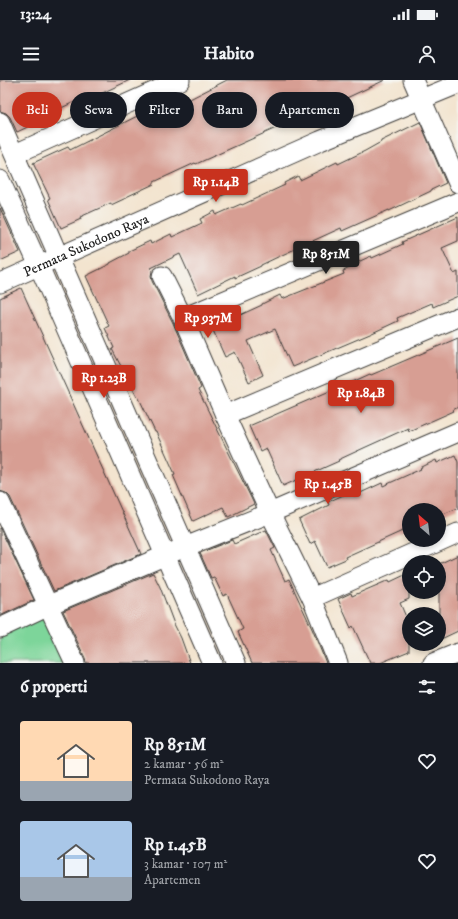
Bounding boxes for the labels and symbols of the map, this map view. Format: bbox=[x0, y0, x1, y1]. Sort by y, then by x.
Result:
pin: Rp 1.14B bbox=[175, 169, 257, 203]
street label: Permata Sukodono Raya bbox=[21, 210, 152, 281]
pin: Rp 851M bbox=[289, 241, 363, 275]
pin: Rp 937M bbox=[171, 305, 245, 339]
pin: Rp 1.23B bbox=[63, 365, 145, 399]
pin: Rp 1.84B bbox=[320, 380, 402, 414]
pin: Rp 1.45B bbox=[287, 471, 369, 505]
north arrow bbox=[402, 503, 446, 547]

